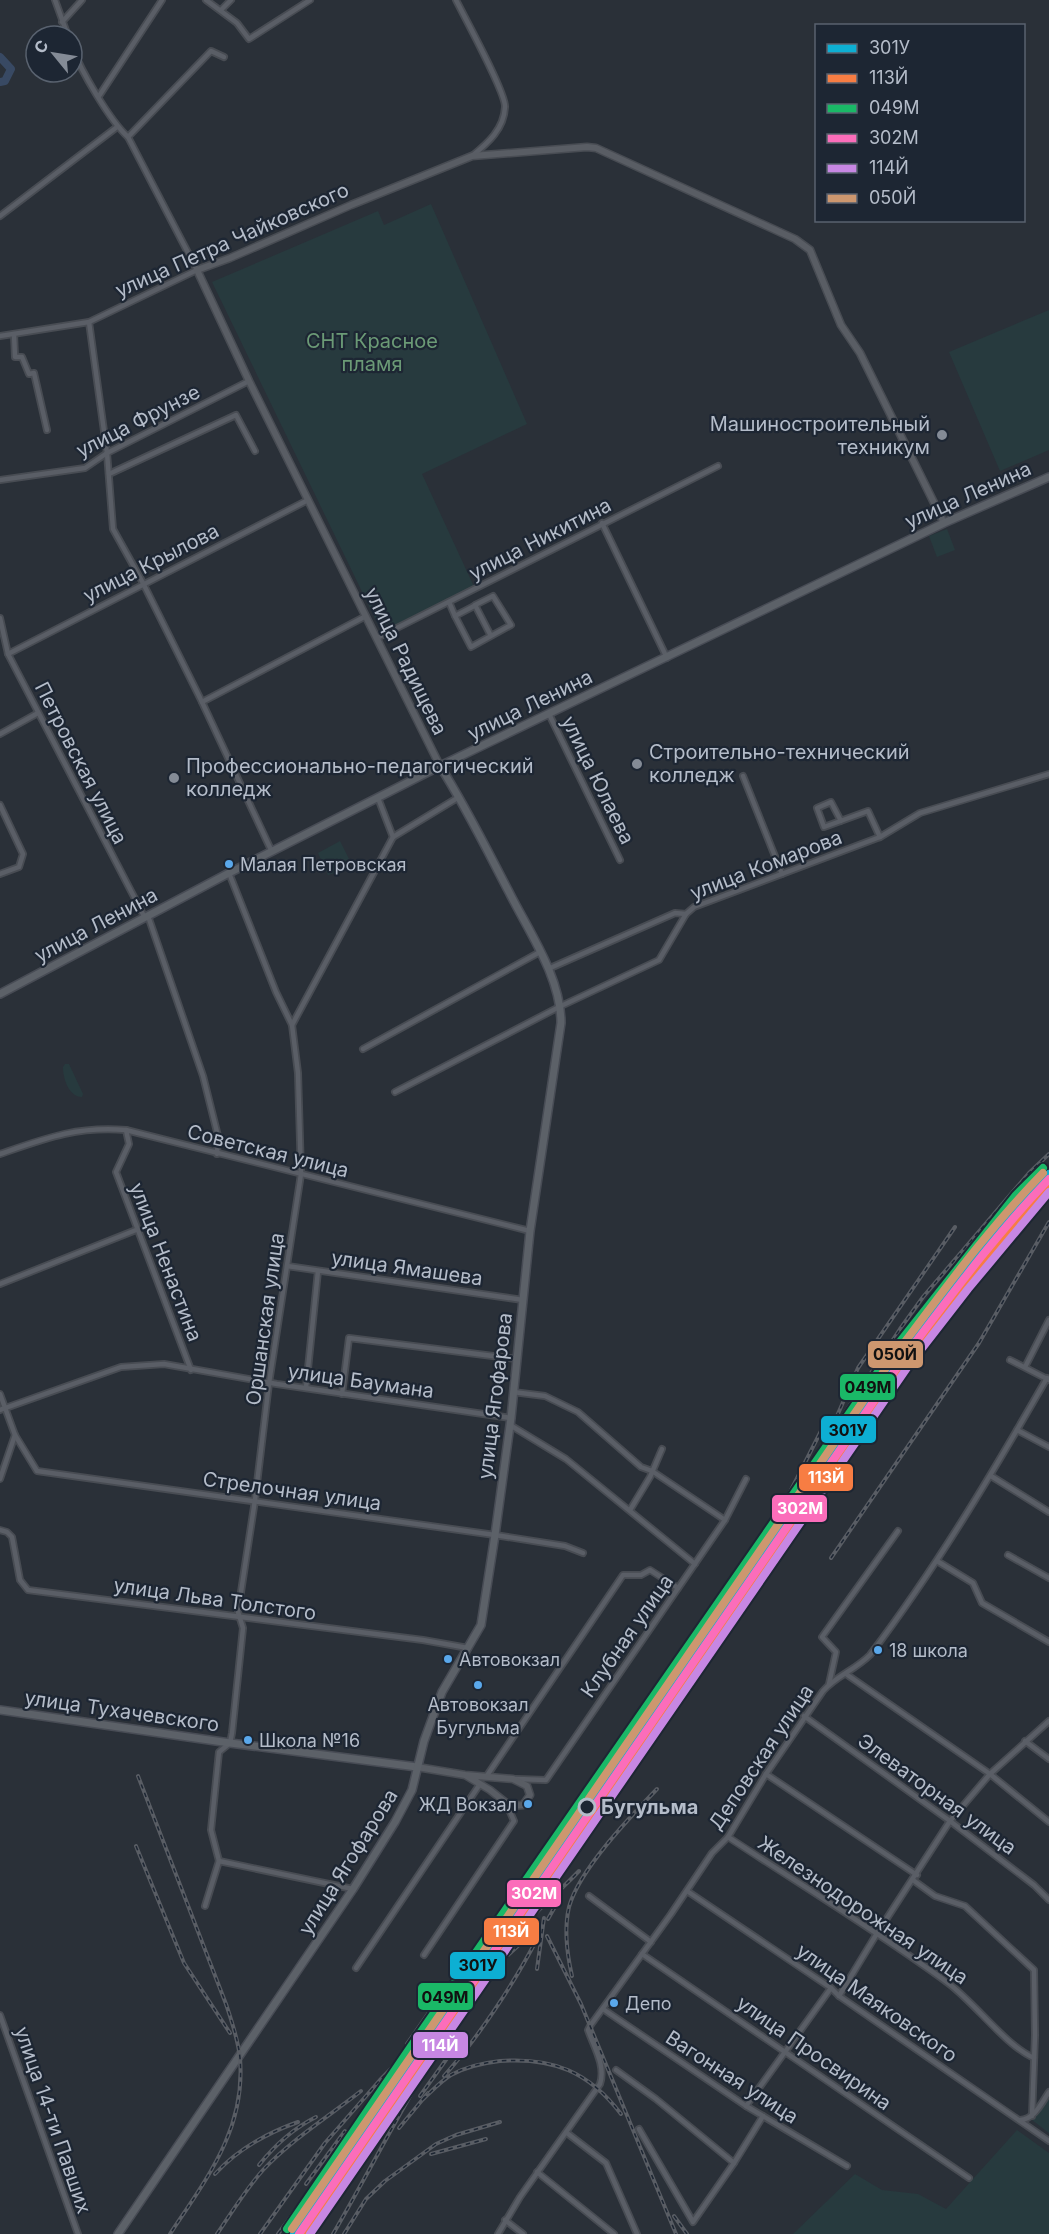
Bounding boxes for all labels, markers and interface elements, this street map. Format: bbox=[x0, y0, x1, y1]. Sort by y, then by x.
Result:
north arrow bbox=[24, 24, 84, 84]
legend bbox=[815, 24, 1025, 222]
text: С bbox=[29, 36, 53, 57]
text: 301У bbox=[869, 37, 910, 58]
text: 113Й bbox=[869, 66, 908, 88]
text: 049М bbox=[869, 97, 919, 118]
text: 302М bbox=[869, 127, 919, 148]
text: 114Й bbox=[869, 156, 909, 178]
street label: улица Петра Чайковского bbox=[112, 178, 352, 302]
text: 050Й bbox=[869, 186, 916, 208]
park label: СНТ Красное пламя bbox=[306, 329, 438, 376]
street label: улица Фрунзе bbox=[72, 380, 204, 462]
place label: Машиностроительный техникум bbox=[710, 412, 930, 459]
marker: Машиностроительный техникум bbox=[935, 428, 949, 442]
street label: улица Ленина bbox=[901, 456, 1035, 534]
street label: улица Никитина bbox=[465, 493, 615, 585]
street label: улица Крылова bbox=[79, 519, 223, 607]
street label: улица Радищева bbox=[360, 583, 452, 739]
street label: улица Ленина bbox=[464, 664, 596, 746]
street label: Петровская улица bbox=[30, 678, 132, 848]
street label: улица Юлаева bbox=[557, 712, 639, 848]
place label: Строительно-технический колледж bbox=[649, 740, 910, 787]
place label: Профессионально-педагогический колледж bbox=[186, 754, 534, 801]
marker: Строительно-технический колледж bbox=[630, 757, 644, 771]
marker: Профессионально-педагогический колледж bbox=[167, 771, 181, 785]
street label: улица Комарова bbox=[687, 825, 845, 905]
place label: Малая Петровская bbox=[240, 854, 407, 875]
marker: Малая Петровская bbox=[223, 858, 235, 870]
street label: улица Ленина bbox=[30, 883, 162, 967]
street label: Советская улица bbox=[185, 1119, 351, 1183]
street label: улица Ненастина bbox=[125, 1179, 207, 1345]
street label: Оршанская улица bbox=[241, 1231, 289, 1407]
street label: улица Ямашева bbox=[330, 1245, 484, 1291]
street label: улица Ягофарова bbox=[473, 1311, 517, 1481]
line badge: 050Й bbox=[867, 1340, 924, 1369]
text: 050Й bbox=[873, 1344, 917, 1364]
street label: улица Баумана bbox=[286, 1359, 436, 1403]
line badge: 049М bbox=[839, 1373, 896, 1401]
text: 049М bbox=[845, 1377, 891, 1397]
line badge: 301У bbox=[820, 1415, 877, 1444]
text: 301У bbox=[828, 1420, 868, 1440]
line badge: 113Й bbox=[798, 1463, 854, 1492]
street label: Стрелочная улица bbox=[201, 1467, 383, 1515]
text: 113Й bbox=[808, 1467, 844, 1487]
line badge: 302М bbox=[771, 1494, 828, 1523]
text: 302М bbox=[777, 1498, 823, 1518]
street label: Клубная улица bbox=[576, 1570, 678, 1702]
street label: улица Льва Толстого bbox=[112, 1573, 318, 1625]
place label: 18 школа bbox=[889, 1640, 968, 1661]
marker: 18 школа bbox=[872, 1644, 884, 1656]
place label: Автовокзал bbox=[459, 1649, 560, 1670]
marker: Автовокзал bbox=[442, 1653, 454, 1665]
marker: Автовокзал Бугульма bbox=[472, 1679, 484, 1691]
street label: Деповская улица bbox=[703, 1680, 819, 1834]
street label: улица Тухачевского bbox=[23, 1685, 221, 1737]
place label: Автовокзал Бугульма bbox=[427, 1694, 529, 1738]
street label: Элеваторная улица bbox=[853, 1728, 1021, 1860]
place label: Школа №16 bbox=[259, 1730, 360, 1751]
marker: Школа №16 bbox=[242, 1734, 254, 1746]
street label: улица Ягофарова bbox=[293, 1785, 403, 1939]
place label: ЖД Вокзал bbox=[419, 1794, 517, 1815]
place label: Бугульма bbox=[601, 1795, 698, 1819]
marker: ЖД Вокзал bbox=[522, 1798, 534, 1810]
marker: Бугульма bbox=[578, 1798, 596, 1816]
street label: Железнодорожная улица bbox=[753, 1831, 973, 1989]
line badge: 302М bbox=[506, 1879, 562, 1908]
text: 302М bbox=[511, 1883, 557, 1903]
line badge: 113Й bbox=[483, 1917, 540, 1946]
text: 113Й bbox=[493, 1921, 529, 1941]
street label: улица Маяковского bbox=[792, 1938, 962, 2068]
line badge: 301У bbox=[449, 1951, 506, 1980]
text: 301У bbox=[458, 1955, 498, 1975]
line badge: 049М bbox=[417, 1982, 474, 2011]
text: 049М bbox=[422, 1987, 468, 2007]
street label: улица Просвирина bbox=[732, 1991, 896, 2115]
place label: Депо bbox=[625, 1993, 672, 2014]
marker: Депо bbox=[608, 1997, 620, 2009]
street label: улица 14-ти Павших bbox=[10, 2023, 96, 2217]
street label: Вагонная улица bbox=[661, 2025, 803, 2129]
line badge: 114Й bbox=[412, 2031, 469, 2059]
text: 114Й bbox=[422, 2035, 458, 2055]

